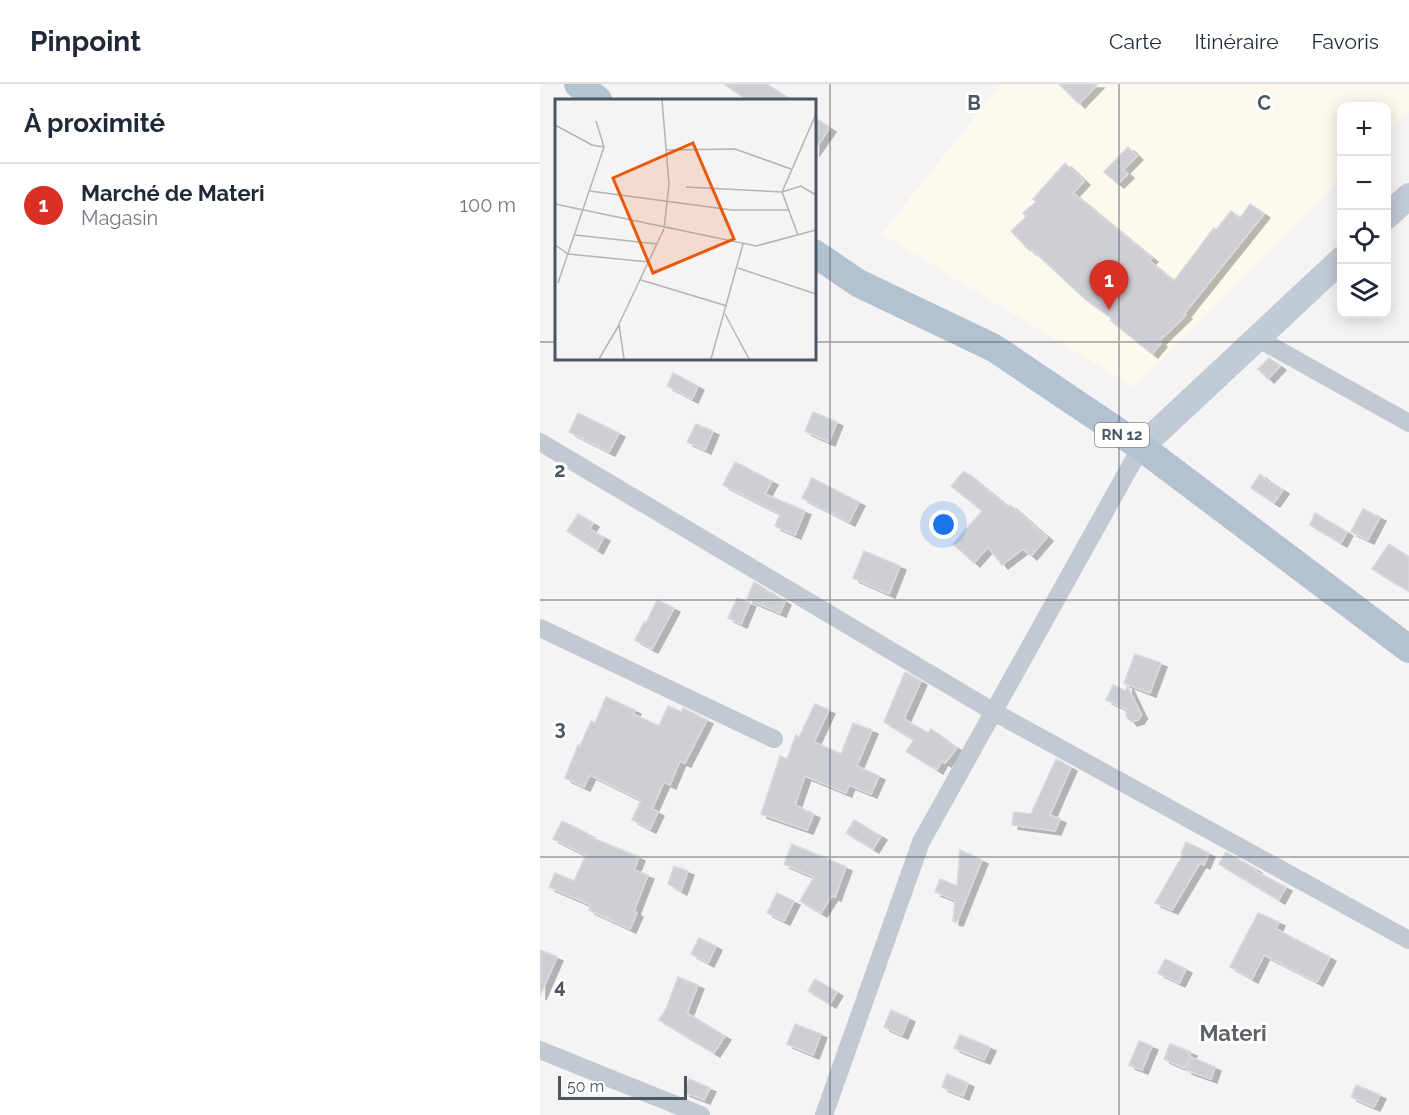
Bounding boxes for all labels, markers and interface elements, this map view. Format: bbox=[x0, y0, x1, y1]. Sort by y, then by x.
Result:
text: Pinpoint bbox=[30, 25, 141, 58]
text: Carte bbox=[1109, 29, 1161, 54]
text: Itinéraire bbox=[1194, 29, 1278, 54]
text: Favoris bbox=[1311, 29, 1379, 54]
text: B bbox=[967, 91, 981, 115]
text: C bbox=[1257, 91, 1271, 115]
inset map bbox=[555, 99, 816, 360]
map controls bbox=[1337, 102, 1391, 318]
button: + bbox=[1337, 102, 1391, 156]
text: À proximité bbox=[24, 108, 165, 138]
button: − bbox=[1337, 156, 1391, 210]
text: Marché de Materi bbox=[81, 180, 265, 206]
text: 1 bbox=[39, 193, 48, 217]
text: 100 m bbox=[459, 193, 516, 217]
text: Magasin bbox=[81, 206, 158, 230]
button: locate bbox=[1337, 210, 1391, 264]
pin: 1 bbox=[1090, 260, 1128, 310]
button: layers bbox=[1337, 264, 1391, 318]
road number: RN 12 bbox=[1095, 423, 1149, 447]
text: 2 bbox=[554, 458, 566, 482]
your location bbox=[929, 510, 958, 539]
text: 3 bbox=[554, 716, 566, 740]
text: 4 bbox=[554, 974, 566, 998]
district label: Materi bbox=[1199, 1020, 1267, 1046]
scale bar bbox=[558, 1073, 687, 1100]
text: 50 m bbox=[567, 1077, 604, 1096]

